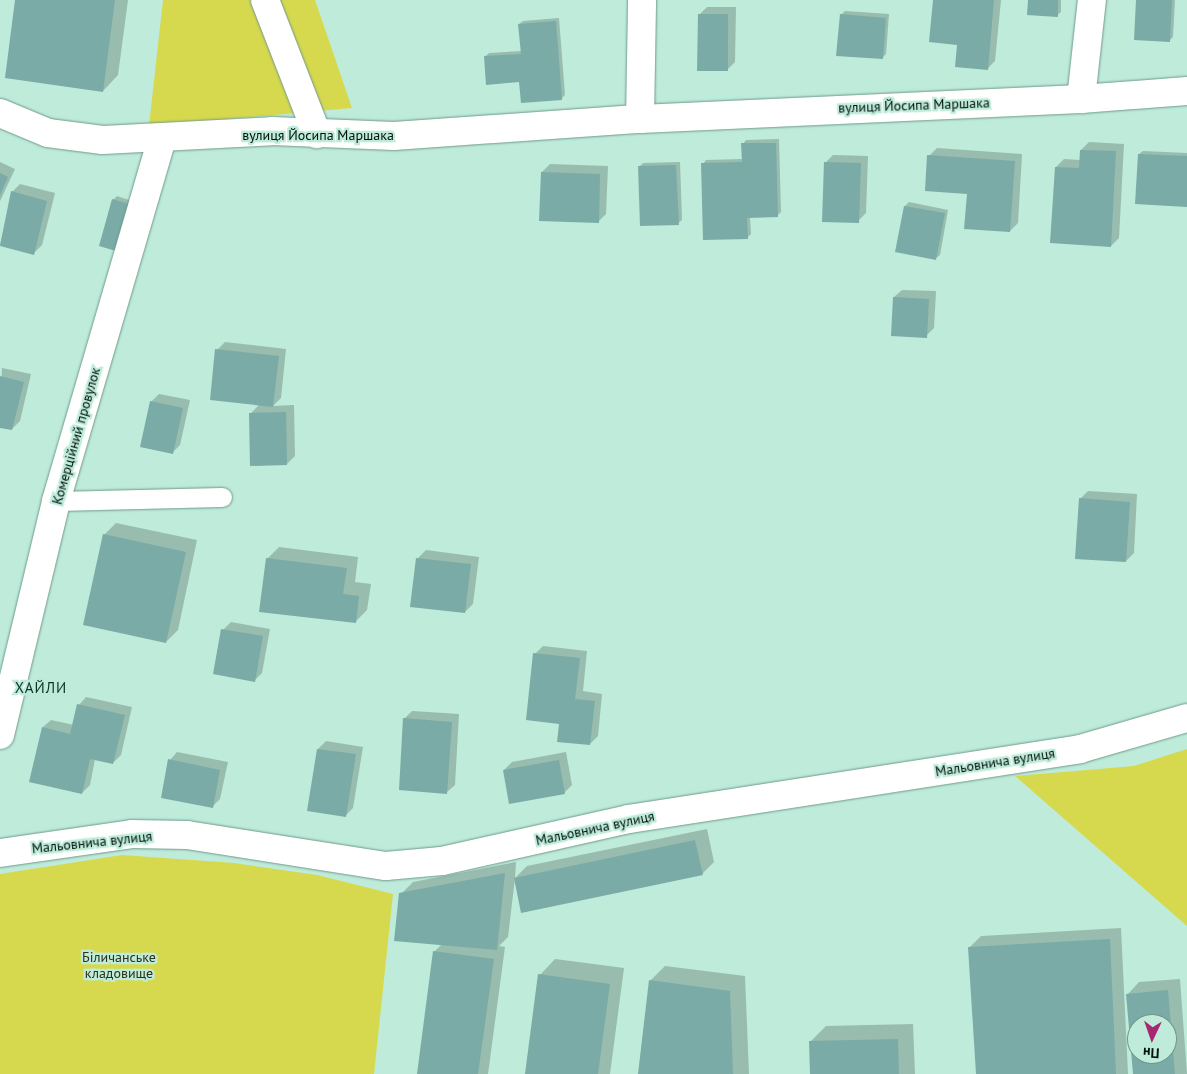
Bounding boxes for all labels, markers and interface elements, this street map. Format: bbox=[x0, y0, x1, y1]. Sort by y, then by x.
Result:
street label: вулиця Йосипа Маршака bbox=[838, 94, 990, 116]
street label: вулиця Йосипа Маршака bbox=[242, 127, 394, 143]
street label: Комерційний провулок bbox=[48, 366, 104, 506]
district label: ХАЙЛИ bbox=[14, 679, 68, 697]
street label: Мальовнича вулиця bbox=[934, 744, 1056, 780]
street label: Мальовнича вулиця bbox=[534, 807, 656, 849]
street label: Мальовнича вулиця bbox=[31, 827, 153, 857]
park label: Біличанське кладовище bbox=[82, 949, 156, 982]
north arrow bbox=[1127, 1014, 1177, 1064]
text: Пн bbox=[1143, 1044, 1160, 1062]

